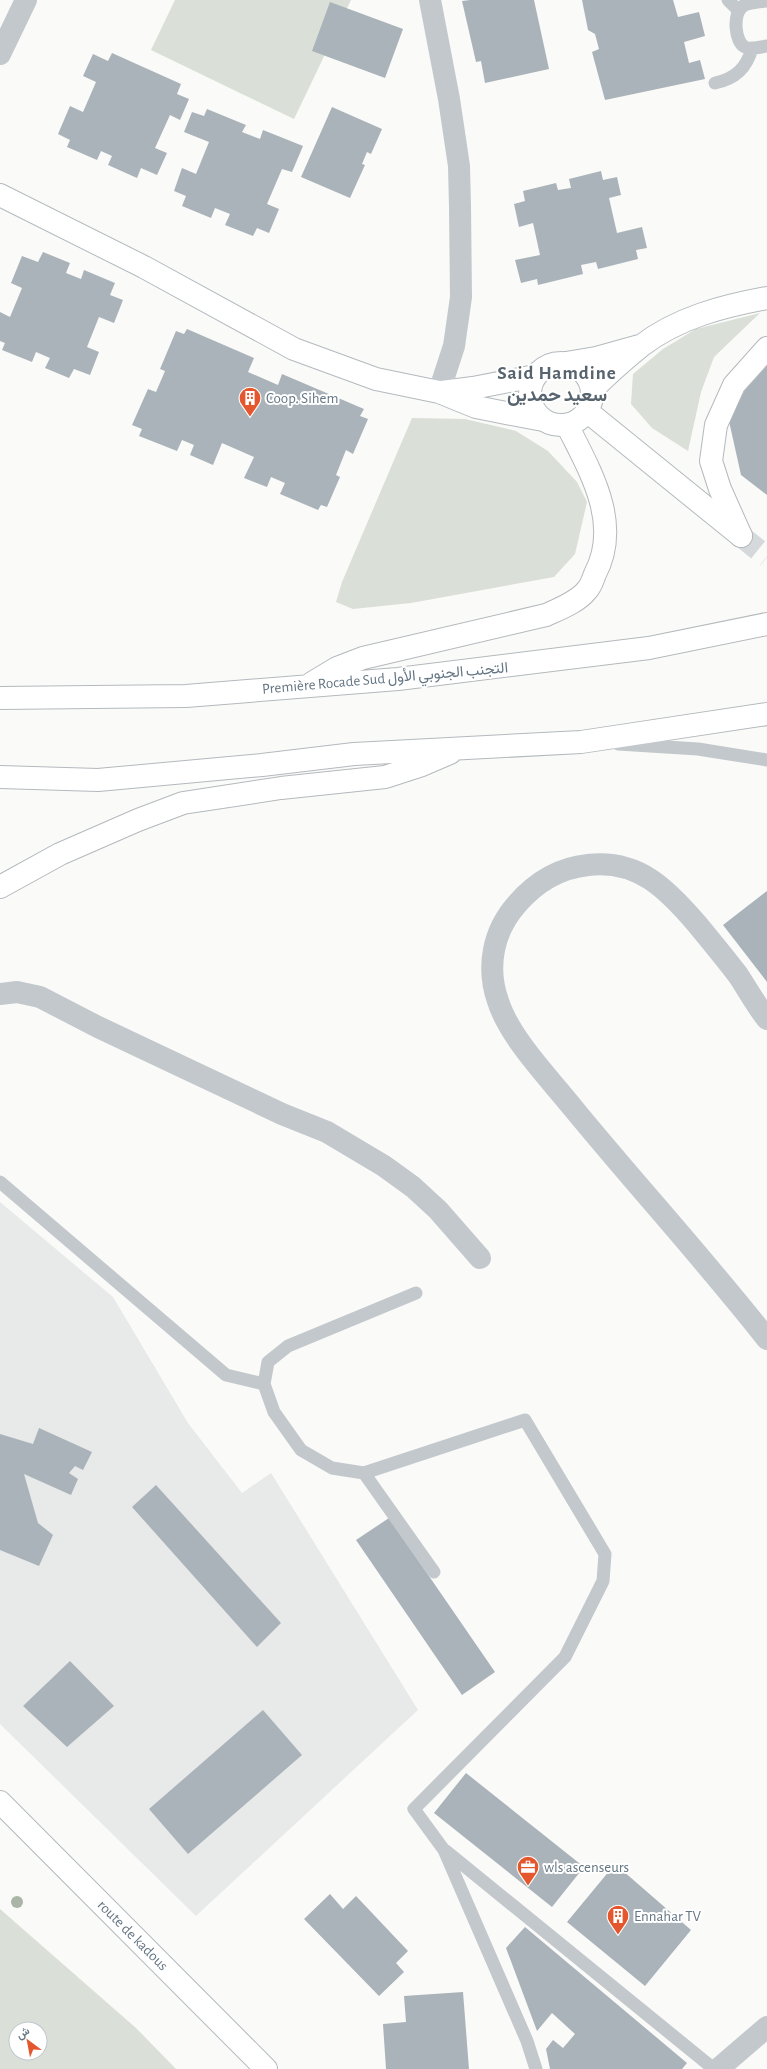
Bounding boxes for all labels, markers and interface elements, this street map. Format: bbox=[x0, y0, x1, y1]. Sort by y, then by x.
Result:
district label: Said Hamdine سعيد حمدين bbox=[497, 364, 617, 406]
building icon: Coop. Sihem bbox=[237, 385, 263, 418]
place label: Coop. Sihem bbox=[266, 391, 339, 406]
street label: Première Rocade Sud التجنب الجنوبي الأول bbox=[261, 658, 509, 702]
office icon: wls ascenseurs bbox=[515, 1854, 541, 1887]
place label: wls ascenseurs bbox=[544, 1860, 629, 1875]
street label: route de kadous bbox=[95, 1897, 171, 1973]
building icon: Ennahar TV bbox=[605, 1903, 631, 1936]
place label: Ennahar TV bbox=[634, 1909, 702, 1924]
north arrow bbox=[8, 2021, 48, 2061]
text: ش bbox=[14, 2025, 32, 2042]

